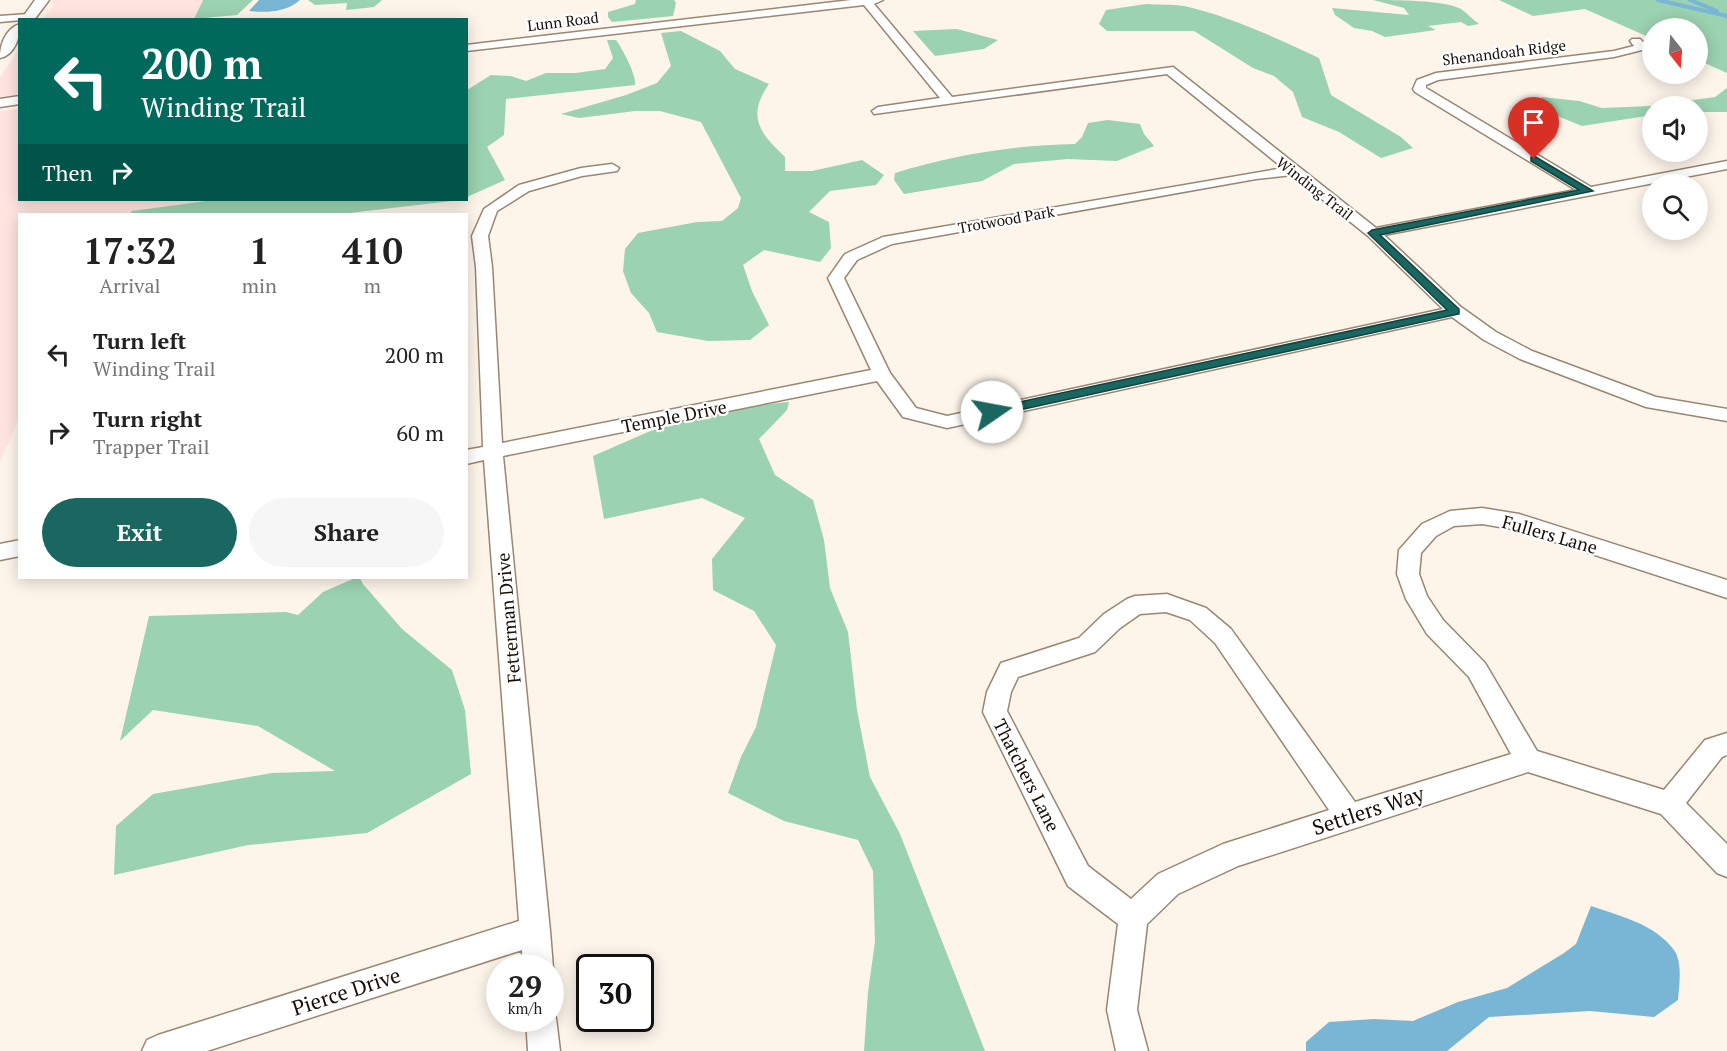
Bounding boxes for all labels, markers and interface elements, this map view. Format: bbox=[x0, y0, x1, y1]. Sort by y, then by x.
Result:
street label: Lunn Road bbox=[526, 7, 600, 35]
north arrow bbox=[1642, 18, 1708, 84]
map controls bbox=[1642, 18, 1708, 240]
text: 200 m bbox=[141, 35, 262, 91]
street label: Shenandoah Ridge bbox=[1441, 35, 1567, 69]
icon: left bbox=[42, 42, 120, 120]
text: Winding Trail bbox=[141, 89, 306, 125]
button: sound bbox=[1642, 96, 1708, 162]
pin bbox=[1508, 97, 1559, 159]
icon: arrive bbox=[1517, 106, 1550, 139]
street label: Winding Trail bbox=[1273, 152, 1357, 224]
icon: right bbox=[105, 156, 138, 189]
text: Then bbox=[42, 158, 93, 187]
button: search bbox=[1642, 174, 1708, 240]
street label: Trotwood Park bbox=[956, 201, 1056, 237]
text: 17:32 bbox=[83, 227, 177, 274]
text: 1 bbox=[249, 227, 270, 274]
text: 410 bbox=[342, 227, 403, 274]
text: Arrival bbox=[99, 272, 161, 299]
text: min bbox=[242, 272, 277, 299]
text: m bbox=[364, 272, 381, 299]
text: Turn left bbox=[93, 326, 186, 355]
icon: left bbox=[42, 338, 75, 371]
text: 200 m bbox=[384, 340, 444, 369]
text: Winding Trail bbox=[93, 355, 216, 382]
position arrow bbox=[960, 380, 1024, 444]
street label: Temple Drive bbox=[619, 394, 729, 438]
text: Turn right bbox=[93, 404, 202, 433]
icon: right bbox=[42, 416, 75, 449]
text: 60 m bbox=[396, 418, 444, 447]
text: Trapper Trail bbox=[93, 433, 209, 460]
button: Exit bbox=[42, 498, 237, 567]
button: Share bbox=[249, 498, 444, 567]
street label: Fullers Lane bbox=[1500, 509, 1600, 559]
street label: Fetterman Drive bbox=[490, 552, 526, 684]
street label: Thatchers Lane bbox=[988, 715, 1066, 835]
street label: Settlers Way bbox=[1309, 779, 1428, 841]
speed limit sign: 30 bbox=[576, 954, 654, 1032]
street label: Pierce Drive bbox=[288, 960, 404, 1022]
text: 29 bbox=[508, 966, 542, 1006]
text: km/h bbox=[508, 998, 542, 1018]

